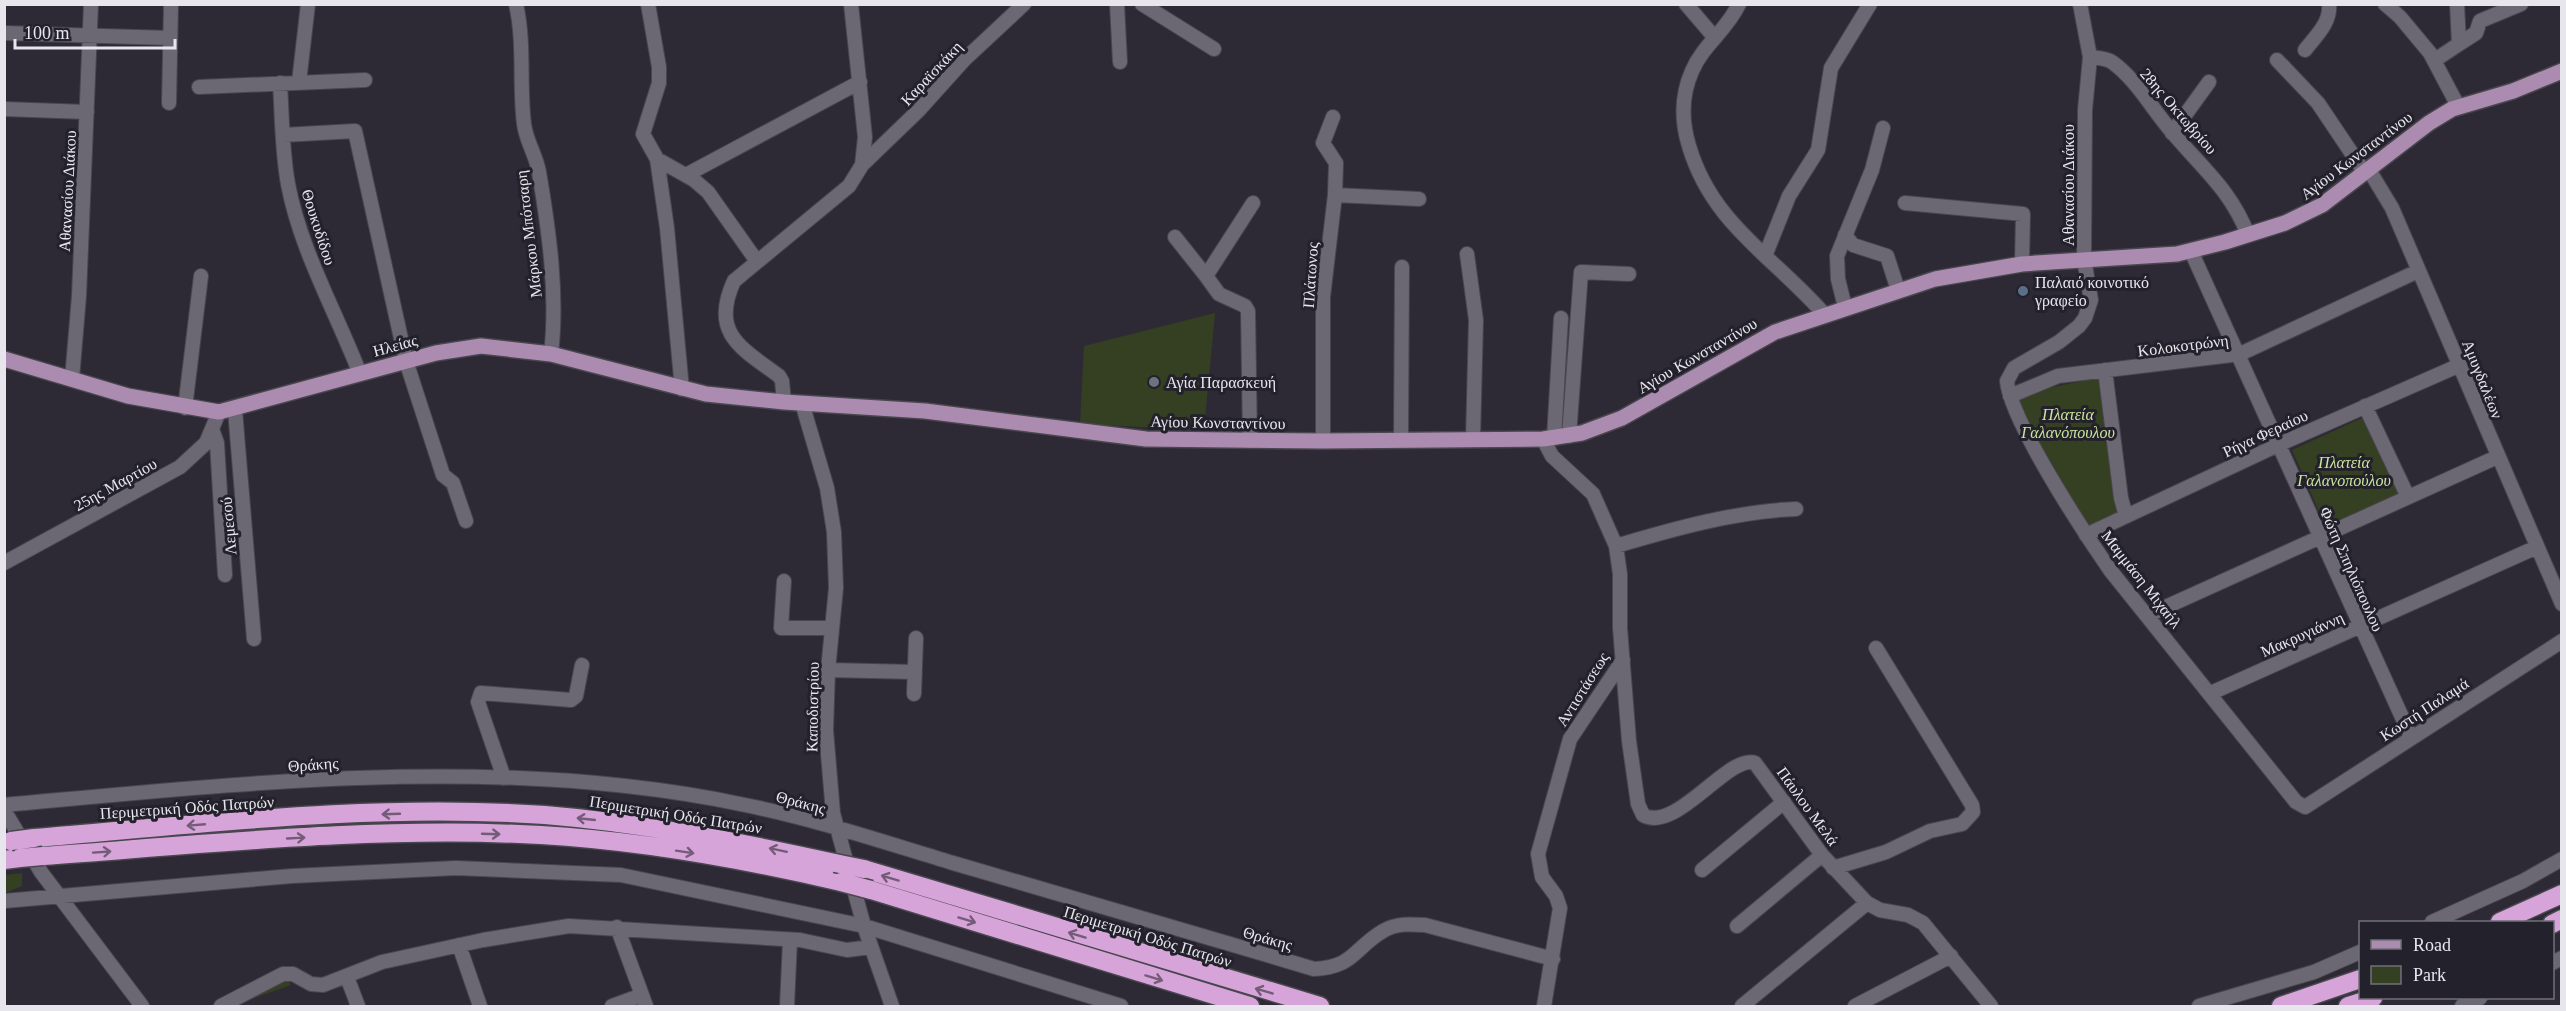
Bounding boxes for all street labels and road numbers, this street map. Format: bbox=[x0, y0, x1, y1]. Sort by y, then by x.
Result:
street label: Καραϊσκάκη bbox=[897, 38, 966, 110]
street label: 28ης Οκτωβρίου bbox=[2136, 65, 2220, 158]
street label: Αγίου Κωνσταντίνου bbox=[2297, 108, 2416, 204]
street label: Αθανασίου Διάκου bbox=[2060, 124, 2077, 246]
street label: Αθανασίου Διάκου bbox=[56, 130, 79, 252]
street label: Μάρκου Μπότσαρη bbox=[512, 169, 546, 299]
street label: Θουκυδίδου bbox=[298, 187, 339, 267]
street label: Πλάτωνος bbox=[1300, 241, 1321, 309]
street label: Αγίου Κωνσταντίνου bbox=[1635, 314, 1761, 397]
street label: Ηλείας bbox=[371, 331, 420, 360]
street label: Κολοκοτρώνη bbox=[2137, 331, 2230, 361]
street label: Αμυγδαλέων bbox=[2458, 337, 2506, 421]
street label: Ρήγα Φεραίου bbox=[2220, 406, 2311, 461]
street label: Αγίου Κωνσταντίνου bbox=[1150, 413, 1286, 433]
street label: 25ης Μαρτίου bbox=[71, 455, 160, 515]
street label: Λεμεσού bbox=[217, 496, 240, 556]
street label: Φώτη Σπηλιόπουλου bbox=[2316, 504, 2387, 634]
street label: Μαμμάση Μιχαήλ bbox=[2098, 527, 2185, 632]
street label: Μακρυγιάννη bbox=[2258, 609, 2347, 661]
street label: Αντιστάσεως bbox=[1553, 649, 1612, 729]
street label: Καποδιστρίου bbox=[803, 662, 823, 752]
street label: Κωστή Παλαμά bbox=[2377, 674, 2473, 745]
street label: Θράκης bbox=[287, 754, 340, 776]
street label: Πάυλου Μελά bbox=[1773, 764, 1842, 849]
street label: Θράκης bbox=[774, 788, 828, 818]
street label: Περιμετρική Οδός Πατρών bbox=[588, 792, 763, 838]
street label: Περιμετρική Οδός Πατρών bbox=[99, 793, 275, 823]
street label: Περιμετρική Οδός Πατρών bbox=[1062, 903, 1234, 971]
street label: Θράκης bbox=[1241, 923, 1295, 955]

